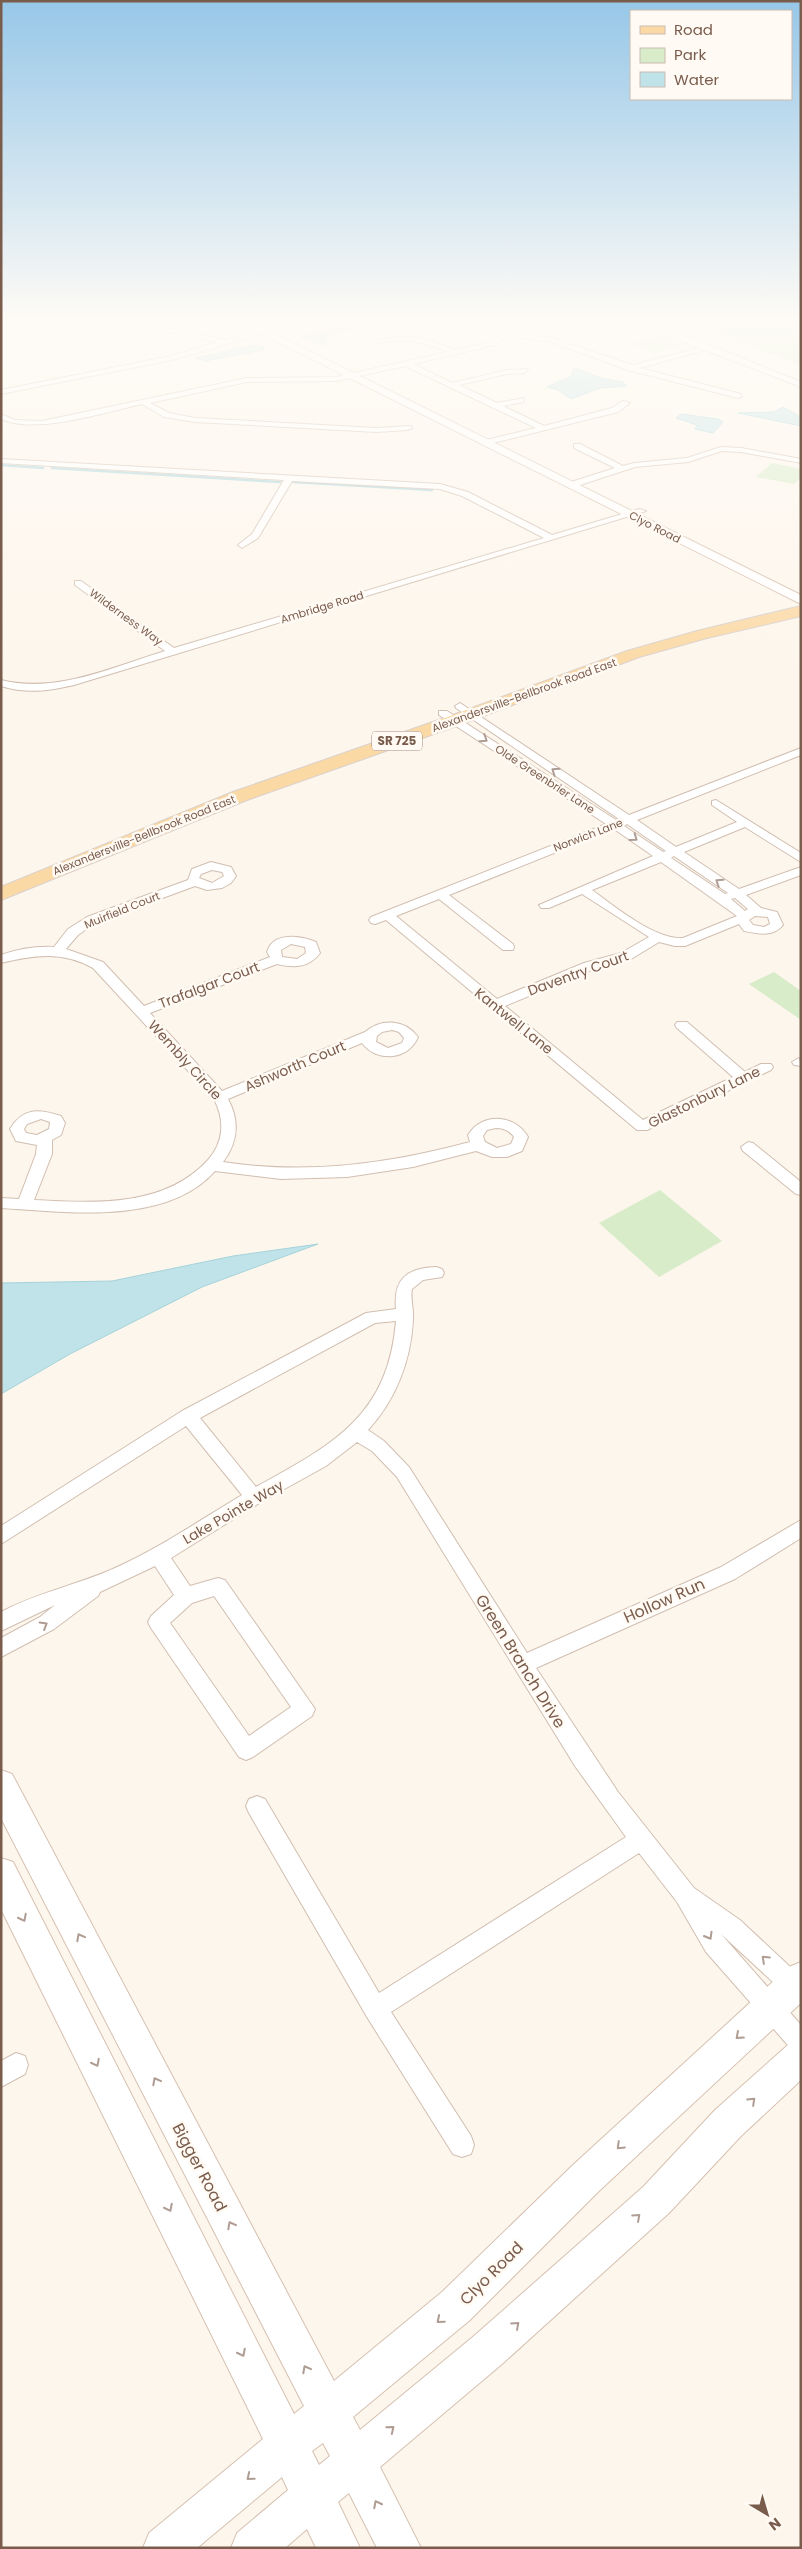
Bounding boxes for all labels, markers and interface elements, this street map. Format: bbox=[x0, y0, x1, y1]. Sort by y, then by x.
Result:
legend bbox=[630, 10, 792, 100]
text: Road bbox=[674, 19, 713, 40]
text: Park bbox=[674, 44, 706, 65]
text: Water bbox=[674, 69, 720, 90]
street label: Clyo Road bbox=[626, 507, 684, 547]
street label: Wilderness Way bbox=[86, 585, 167, 650]
street label: Ambridge Road bbox=[278, 587, 366, 627]
street label: Alexandersville-Bellbrook Road East bbox=[429, 654, 619, 736]
road number: SR 725 bbox=[372, 731, 422, 750]
one-way arrow bbox=[478, 733, 488, 742]
street label: Olde Greenbrier Lane bbox=[492, 741, 598, 817]
one-way arrow bbox=[551, 768, 561, 777]
street label: Alexandersville-Bellbrook Road East bbox=[50, 791, 238, 879]
street label: Norwich Lane bbox=[551, 814, 625, 856]
one-way arrow bbox=[628, 833, 637, 841]
one-way arrow bbox=[715, 878, 724, 888]
street label: Muirfield Court bbox=[82, 888, 162, 932]
street label: Daventry Court bbox=[525, 946, 631, 1000]
street label: Trafalgar Court bbox=[156, 957, 262, 1013]
street label: Kantwell Lane bbox=[470, 983, 558, 1059]
street label: Wembly Circle bbox=[144, 1016, 227, 1105]
street label: Ashworth Court bbox=[241, 1036, 349, 1096]
street label: Glastonbury Lane bbox=[645, 1061, 764, 1133]
street label: Lake Pointe Way bbox=[179, 1475, 287, 1549]
street label: Hollow Run bbox=[620, 1572, 709, 1629]
street label: Green Branch Drive bbox=[470, 1590, 571, 1733]
one-way arrow bbox=[39, 1621, 48, 1631]
one-way arrow bbox=[17, 1912, 27, 1921]
one-way arrow bbox=[703, 1930, 713, 1939]
one-way arrow bbox=[76, 1933, 86, 1942]
one-way arrow bbox=[762, 1956, 771, 1965]
one-way arrow bbox=[736, 2030, 745, 2039]
one-way arrow bbox=[90, 2058, 100, 2067]
one-way arrow bbox=[152, 2077, 162, 2086]
one-way arrow bbox=[746, 2098, 755, 2107]
street label: Bigger Road bbox=[167, 2119, 233, 2216]
one-way arrow bbox=[616, 2140, 625, 2149]
one-way arrow bbox=[163, 2203, 173, 2212]
one-way arrow bbox=[632, 2213, 641, 2222]
one-way arrow bbox=[227, 2221, 237, 2230]
street label: Clyo Road bbox=[454, 2236, 528, 2310]
one-way arrow bbox=[437, 2314, 446, 2323]
one-way arrow bbox=[510, 2322, 519, 2331]
one-way arrow bbox=[235, 2348, 245, 2357]
one-way arrow bbox=[302, 2366, 312, 2375]
one-way arrow bbox=[386, 2426, 395, 2435]
one-way arrow bbox=[247, 2471, 256, 2479]
north arrow bbox=[742, 2489, 792, 2539]
one-way arrow bbox=[373, 2501, 383, 2510]
text: N bbox=[765, 2513, 785, 2535]

